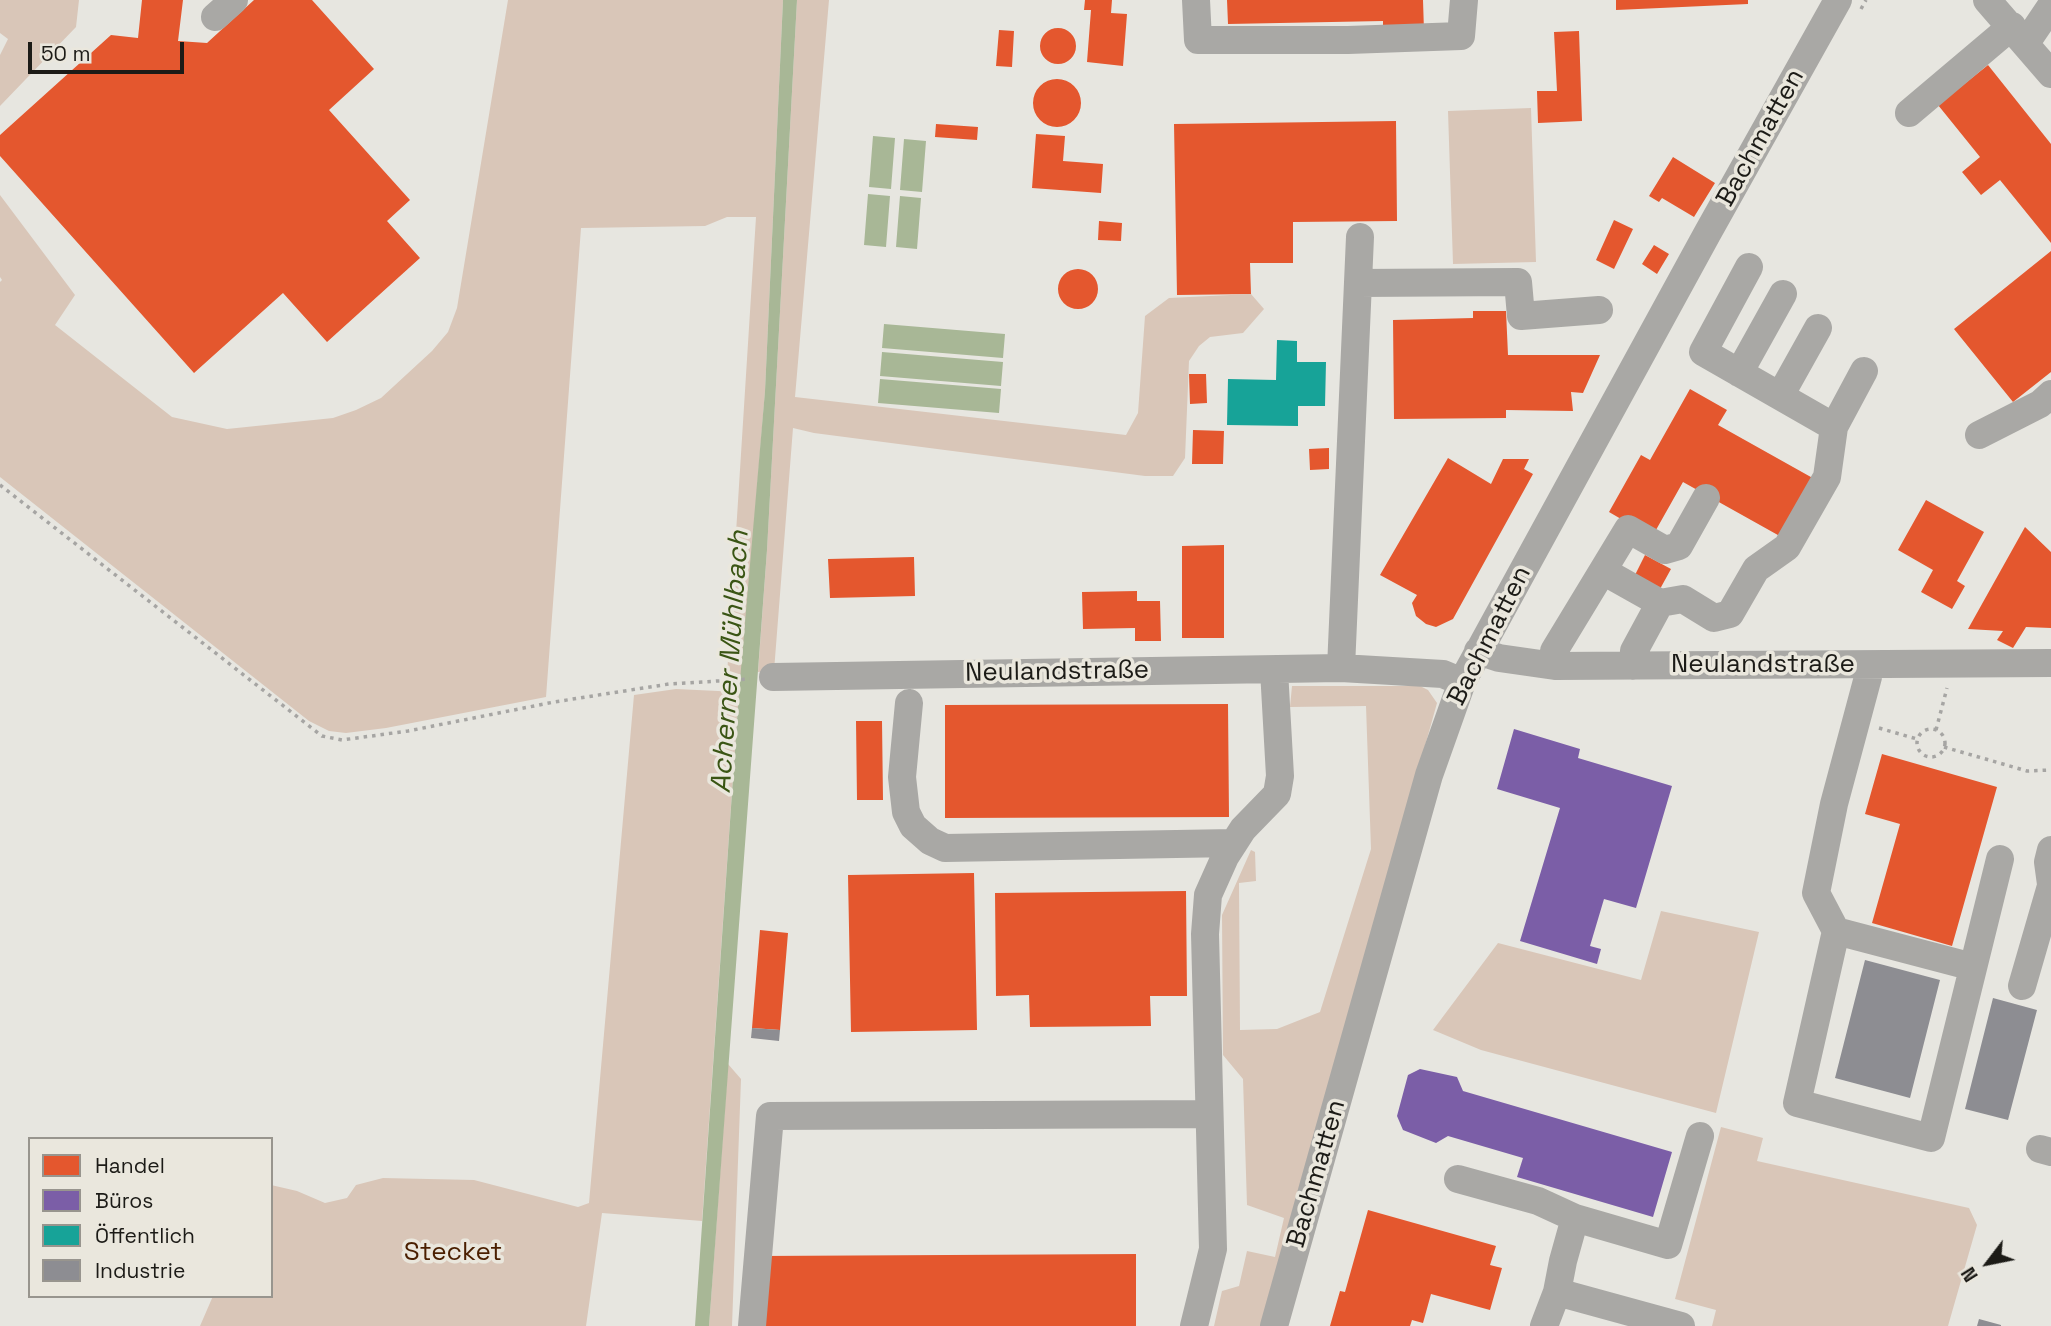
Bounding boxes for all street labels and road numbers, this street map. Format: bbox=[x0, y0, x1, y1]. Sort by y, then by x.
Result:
street label: Bachmatten bbox=[1710, 64, 1812, 212]
street label: Bachmatten bbox=[1442, 561, 1538, 711]
street label: Neulandstraße bbox=[1671, 649, 1855, 681]
street label: Neulandstraße bbox=[965, 655, 1149, 689]
street label: Bachmatten bbox=[1281, 1097, 1353, 1251]

